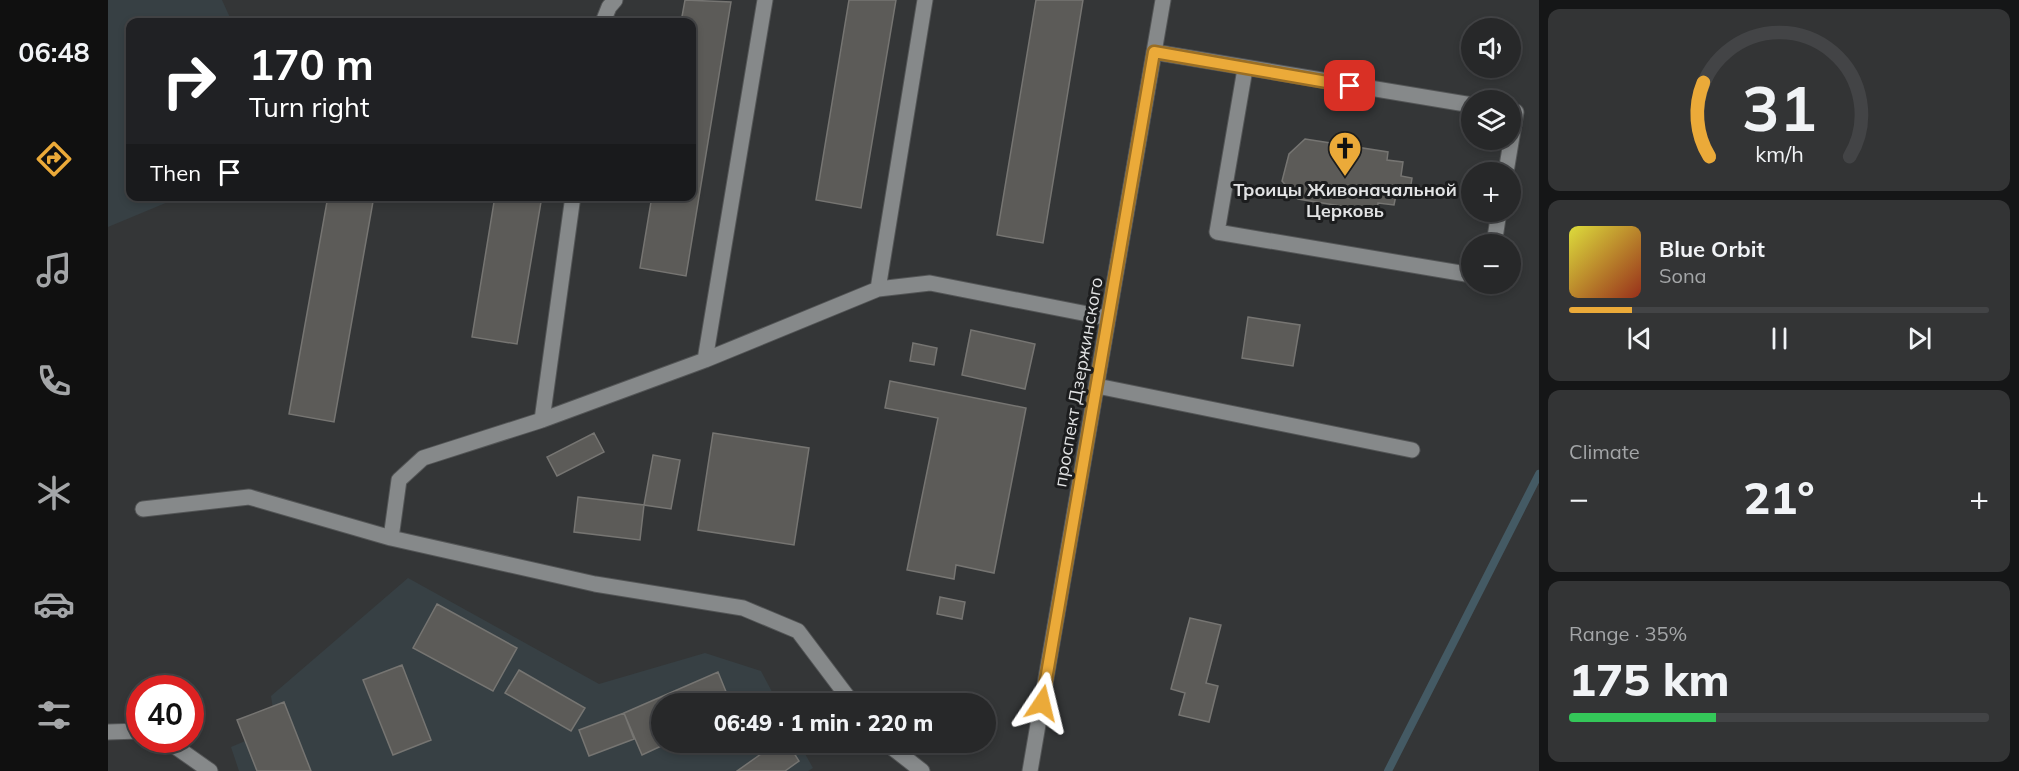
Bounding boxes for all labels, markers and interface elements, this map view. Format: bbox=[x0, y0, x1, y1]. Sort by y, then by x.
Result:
map controls bbox=[1461, 18, 1521, 294]
button: sound bbox=[1461, 18, 1521, 78]
text: 06:48 bbox=[18, 35, 90, 69]
text: 170 m bbox=[249, 38, 374, 91]
icon: right bbox=[150, 42, 228, 120]
pin bbox=[1324, 60, 1375, 111]
text: 31 bbox=[1742, 68, 1816, 147]
icon: arrive bbox=[1333, 69, 1366, 102]
text: Turn right bbox=[249, 90, 369, 124]
button: layers bbox=[1461, 90, 1521, 150]
church icon: Троицы Живоначальной Церковь bbox=[1327, 130, 1363, 177]
icon: directions bbox=[33, 138, 75, 180]
text: km/h bbox=[1755, 140, 1803, 167]
icon: arrive bbox=[213, 156, 246, 189]
text: Then bbox=[150, 159, 201, 187]
button: + bbox=[1461, 162, 1521, 222]
place label: Троицы Живоначальной Церковь bbox=[1233, 178, 1457, 222]
button: − bbox=[1461, 234, 1521, 294]
text: Blue Orbit bbox=[1659, 235, 1765, 263]
icon: music bbox=[33, 249, 75, 291]
text: Sona bbox=[1659, 263, 1707, 288]
street label: проспект Дзержинского bbox=[1048, 275, 1108, 489]
icon: previous bbox=[1623, 322, 1656, 355]
icon: pause bbox=[1763, 322, 1796, 355]
icon: next bbox=[1903, 322, 1936, 355]
icon: phone bbox=[33, 360, 75, 402]
text: Climate bbox=[1569, 439, 1640, 464]
text: 21° bbox=[1743, 469, 1815, 525]
icon: climate bbox=[33, 472, 75, 514]
text: − bbox=[1569, 477, 1589, 518]
text: + bbox=[1969, 477, 1989, 518]
icon: car bbox=[33, 583, 75, 625]
text: Range · 35% bbox=[1569, 621, 1687, 646]
text: 175 km bbox=[1569, 651, 1730, 707]
position arrow bbox=[1010, 671, 1074, 735]
speed limit sign: 40 bbox=[126, 675, 204, 753]
icon: filters bbox=[33, 694, 75, 736]
text: 06:49 · 1 min · 220 m bbox=[714, 709, 933, 737]

